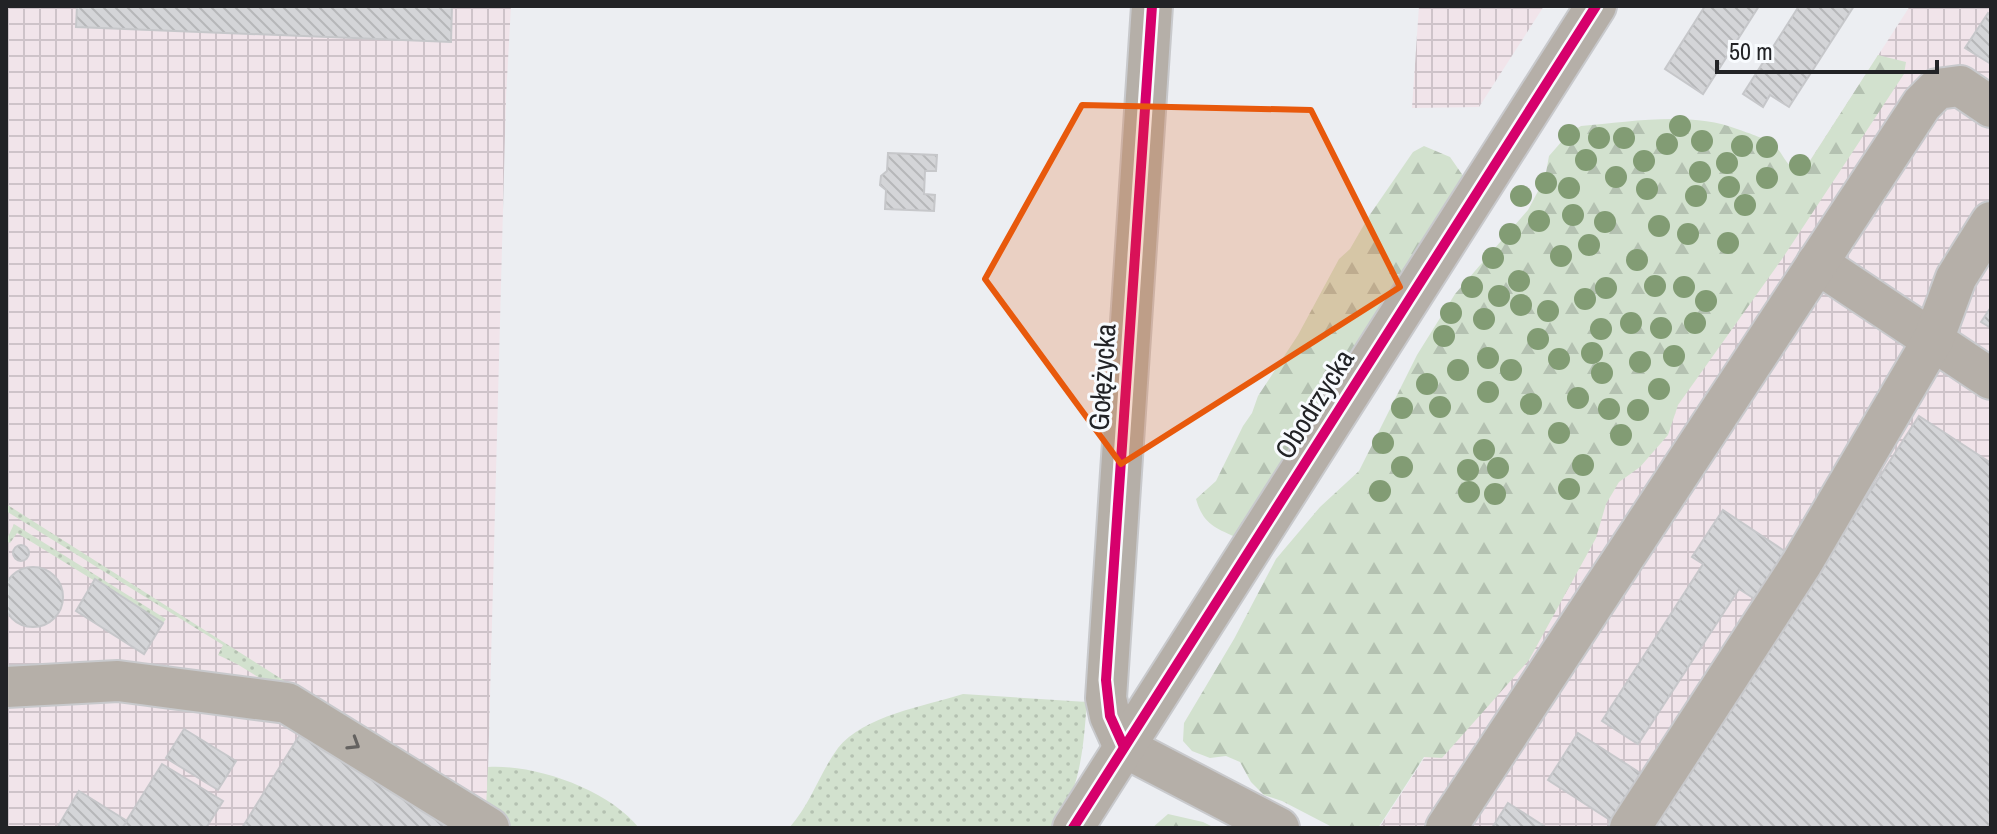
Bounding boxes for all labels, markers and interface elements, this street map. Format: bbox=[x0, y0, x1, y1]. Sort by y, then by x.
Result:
scale bar bbox=[1717, 24, 1937, 74]
text: 50 m bbox=[1729, 35, 1773, 67]
street label: Gołężycka bbox=[1079, 322, 1125, 432]
street label: Obodrzycka bbox=[1265, 342, 1363, 466]
one-way arrow bbox=[345, 734, 359, 749]

